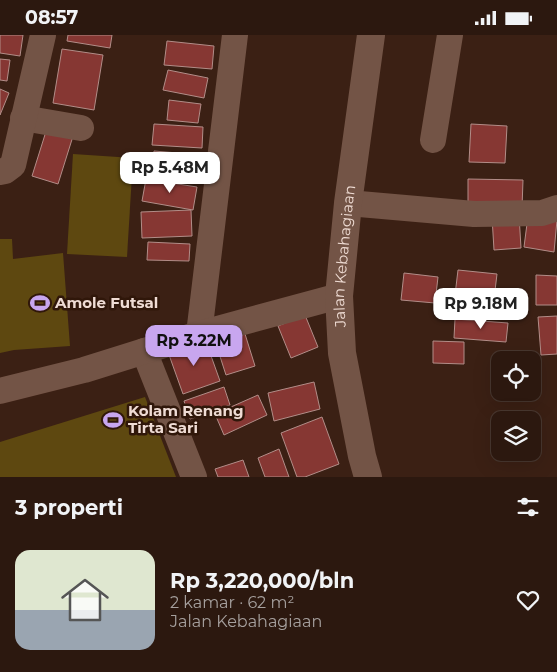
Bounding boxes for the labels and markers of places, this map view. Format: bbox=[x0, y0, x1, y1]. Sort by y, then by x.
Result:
pin: Rp 5.48M bbox=[118, 151, 222, 194]
pin: Rp 9.18M bbox=[429, 287, 533, 330]
sports icon: Amole Futsal bbox=[29, 292, 51, 314]
place label: Amole Futsal bbox=[54, 293, 158, 312]
pin: Rp 3.22M bbox=[142, 325, 246, 367]
place label: Kolam Renang Tirta Sari bbox=[128, 401, 243, 437]
sports icon: Kolam Renang Tirta Sari bbox=[102, 409, 124, 431]

